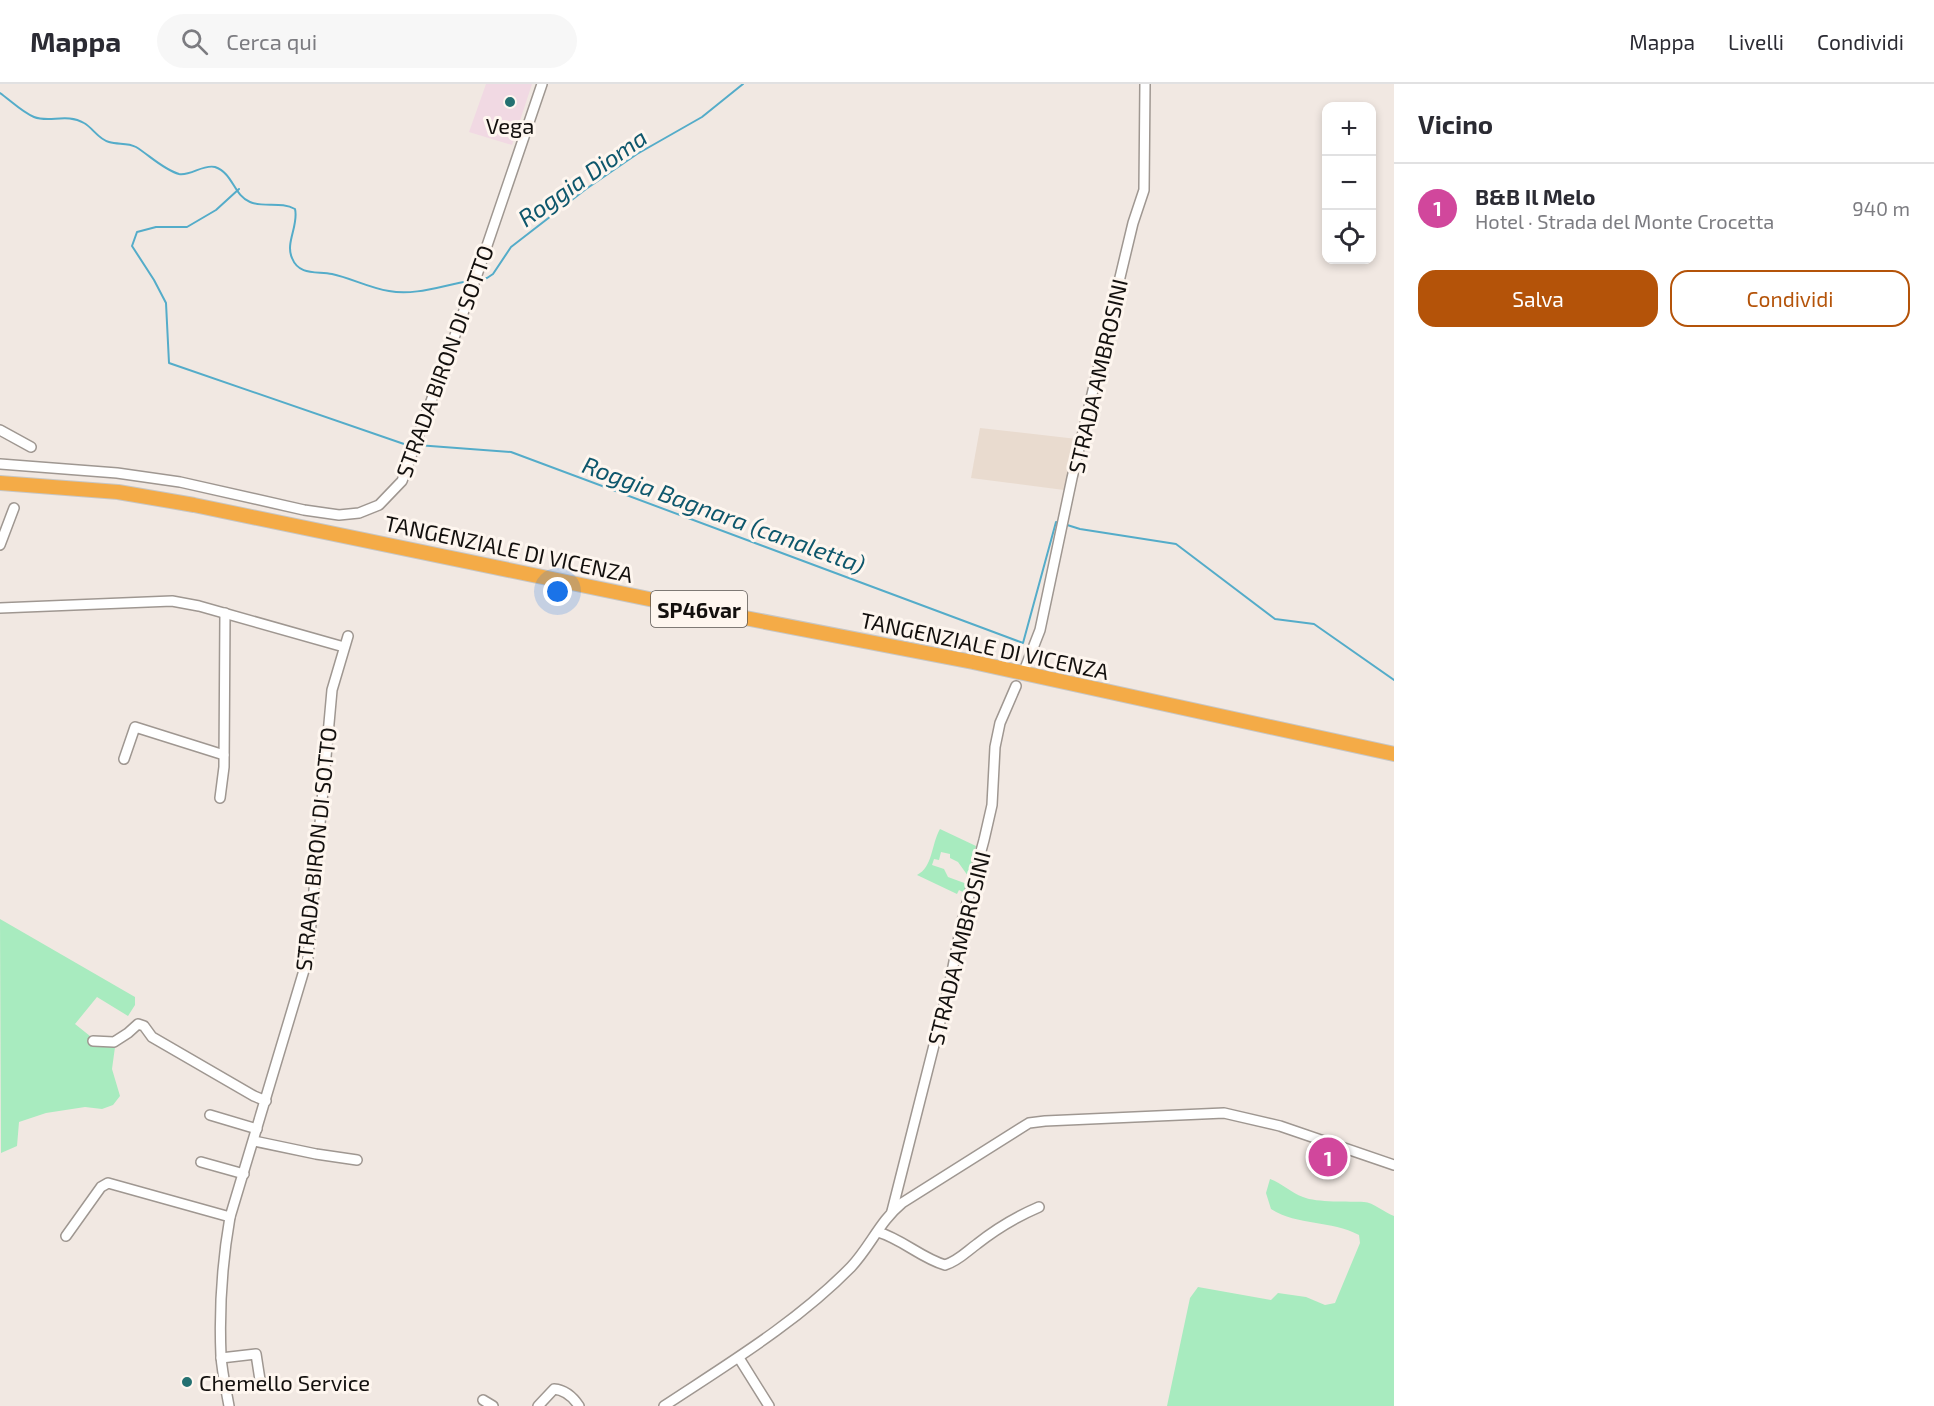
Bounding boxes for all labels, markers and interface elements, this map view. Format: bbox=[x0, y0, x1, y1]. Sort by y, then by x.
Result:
search box bbox=[157, 14, 577, 68]
text: Mappa bbox=[30, 24, 121, 58]
icon: search bbox=[178, 25, 211, 58]
text: Cerca qui bbox=[226, 28, 317, 54]
text: Mappa bbox=[1629, 29, 1695, 54]
text: Livelli bbox=[1728, 29, 1784, 54]
text: Condividi bbox=[1817, 29, 1904, 54]
marker: Vega bbox=[503, 95, 517, 109]
map controls bbox=[1322, 102, 1376, 264]
button: + bbox=[1322, 102, 1376, 156]
text: Vicino bbox=[1418, 108, 1493, 139]
place label: Vega bbox=[486, 112, 534, 138]
water label: Roggia Dioma bbox=[512, 122, 652, 232]
button: − bbox=[1322, 156, 1376, 210]
text: B&B Il Melo bbox=[1475, 183, 1595, 209]
text: 1 bbox=[1433, 196, 1442, 220]
text: 940 m bbox=[1852, 196, 1910, 220]
text: Hotel · Strada del Monte Crocetta bbox=[1475, 209, 1774, 233]
button: locate bbox=[1322, 210, 1376, 264]
street label: STRADA BIRON DI SOTTO bbox=[390, 241, 498, 481]
button: Salva bbox=[1418, 270, 1658, 327]
button: Condividi bbox=[1670, 270, 1910, 327]
street label: STRADA AMBROSINI bbox=[1062, 276, 1132, 476]
water label: Roggia Bagnara (canaletta) bbox=[579, 449, 870, 579]
street label: TANGENZIALE DI VICENZA bbox=[382, 509, 636, 587]
your location bbox=[543, 577, 572, 606]
road number: SP46var bbox=[651, 591, 747, 627]
street label: TANGENZIALE DI VICENZA bbox=[858, 606, 1112, 684]
street label: STRADA BIRON DI SOTTO bbox=[289, 726, 341, 972]
street label: STRADA AMBROSINI bbox=[921, 848, 995, 1048]
pin: 1 bbox=[1308, 1134, 1348, 1180]
place label: Chemello Service bbox=[199, 1369, 370, 1395]
marker: Chemello Service bbox=[180, 1375, 194, 1389]

